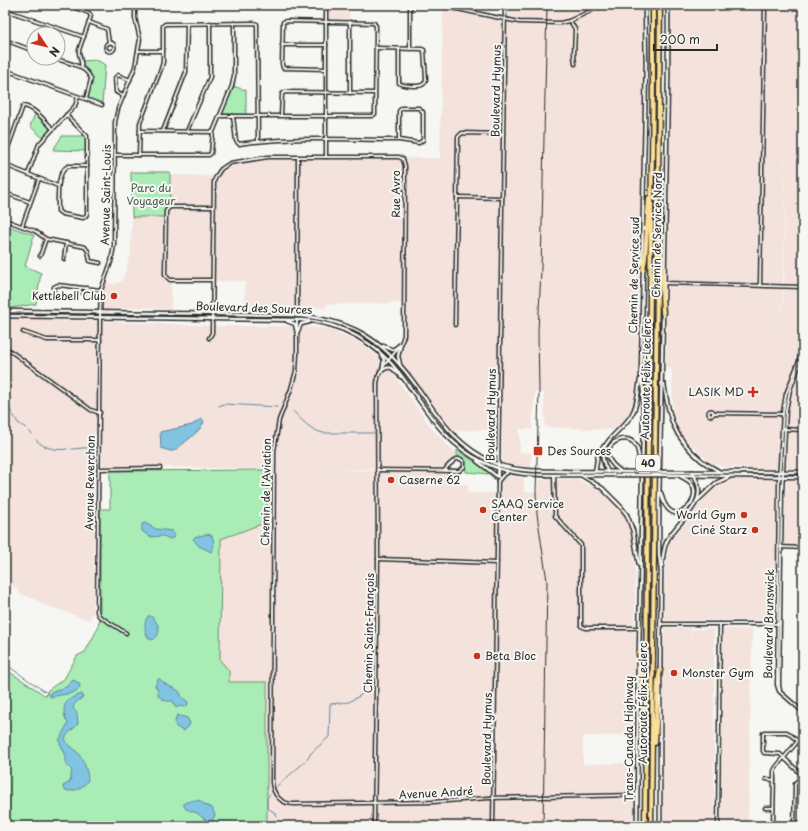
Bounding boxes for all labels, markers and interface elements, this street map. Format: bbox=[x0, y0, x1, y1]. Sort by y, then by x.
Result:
north arrow bbox=[26, 26, 66, 66]
scale bar bbox=[654, 26, 717, 52]
text: 200 m bbox=[660, 30, 700, 48]
text: N bbox=[45, 44, 64, 61]
street label: Boulevard Hymus bbox=[486, 45, 505, 137]
street label: Avenue Saint-Louis bbox=[96, 144, 115, 246]
street label: Rue Avro bbox=[387, 170, 404, 218]
street label: Chemin de Service Nord bbox=[647, 172, 666, 298]
park label: Parc du Voyageur bbox=[127, 179, 176, 209]
street label: Chemin de Service sud bbox=[624, 216, 643, 333]
place label: Kettlebell Club bbox=[32, 287, 106, 304]
marker: Kettlebell Club bbox=[109, 291, 119, 301]
street label: Boulevard des Sources bbox=[195, 297, 313, 318]
street label: Autoroute Félix-Leclerc bbox=[636, 318, 655, 440]
street label: Boulevard Hymus bbox=[481, 369, 500, 461]
place label: LASIK MD bbox=[689, 383, 744, 400]
marker: LASIK MD bbox=[747, 386, 759, 398]
street label: Avenue Reverchon bbox=[80, 435, 99, 531]
street label: Chemin de l'Aviation bbox=[256, 438, 275, 546]
place label: Des Sources bbox=[547, 442, 611, 459]
marker: Des Sources bbox=[532, 445, 544, 457]
road number: 40 bbox=[636, 455, 660, 471]
place label: Caserne 62 bbox=[399, 471, 460, 488]
marker: Caserne 62 bbox=[386, 475, 396, 485]
place label: SAAQ Service Center bbox=[491, 495, 564, 525]
marker: SAAQ Service Center bbox=[478, 505, 488, 515]
place label: World Gym bbox=[676, 506, 736, 523]
marker: World Gym bbox=[739, 510, 749, 520]
place label: Ciné Starz bbox=[691, 521, 747, 538]
marker: Ciné Starz bbox=[750, 525, 760, 535]
street label: Boulevard Brunswick bbox=[759, 569, 778, 679]
street label: Chemin Saint-François bbox=[359, 573, 378, 693]
street label: Autoroute Félix-Leclerc bbox=[634, 642, 651, 764]
place label: Beta Bloc bbox=[485, 647, 536, 664]
marker: Beta Bloc bbox=[472, 651, 482, 661]
place label: Monster Gym bbox=[682, 664, 754, 681]
marker: Monster Gym bbox=[669, 668, 679, 678]
street label: Trans-Canada Highway bbox=[620, 676, 637, 802]
street label: Boulevard Hymus bbox=[477, 693, 496, 785]
street label: Avenue André bbox=[398, 782, 474, 803]

